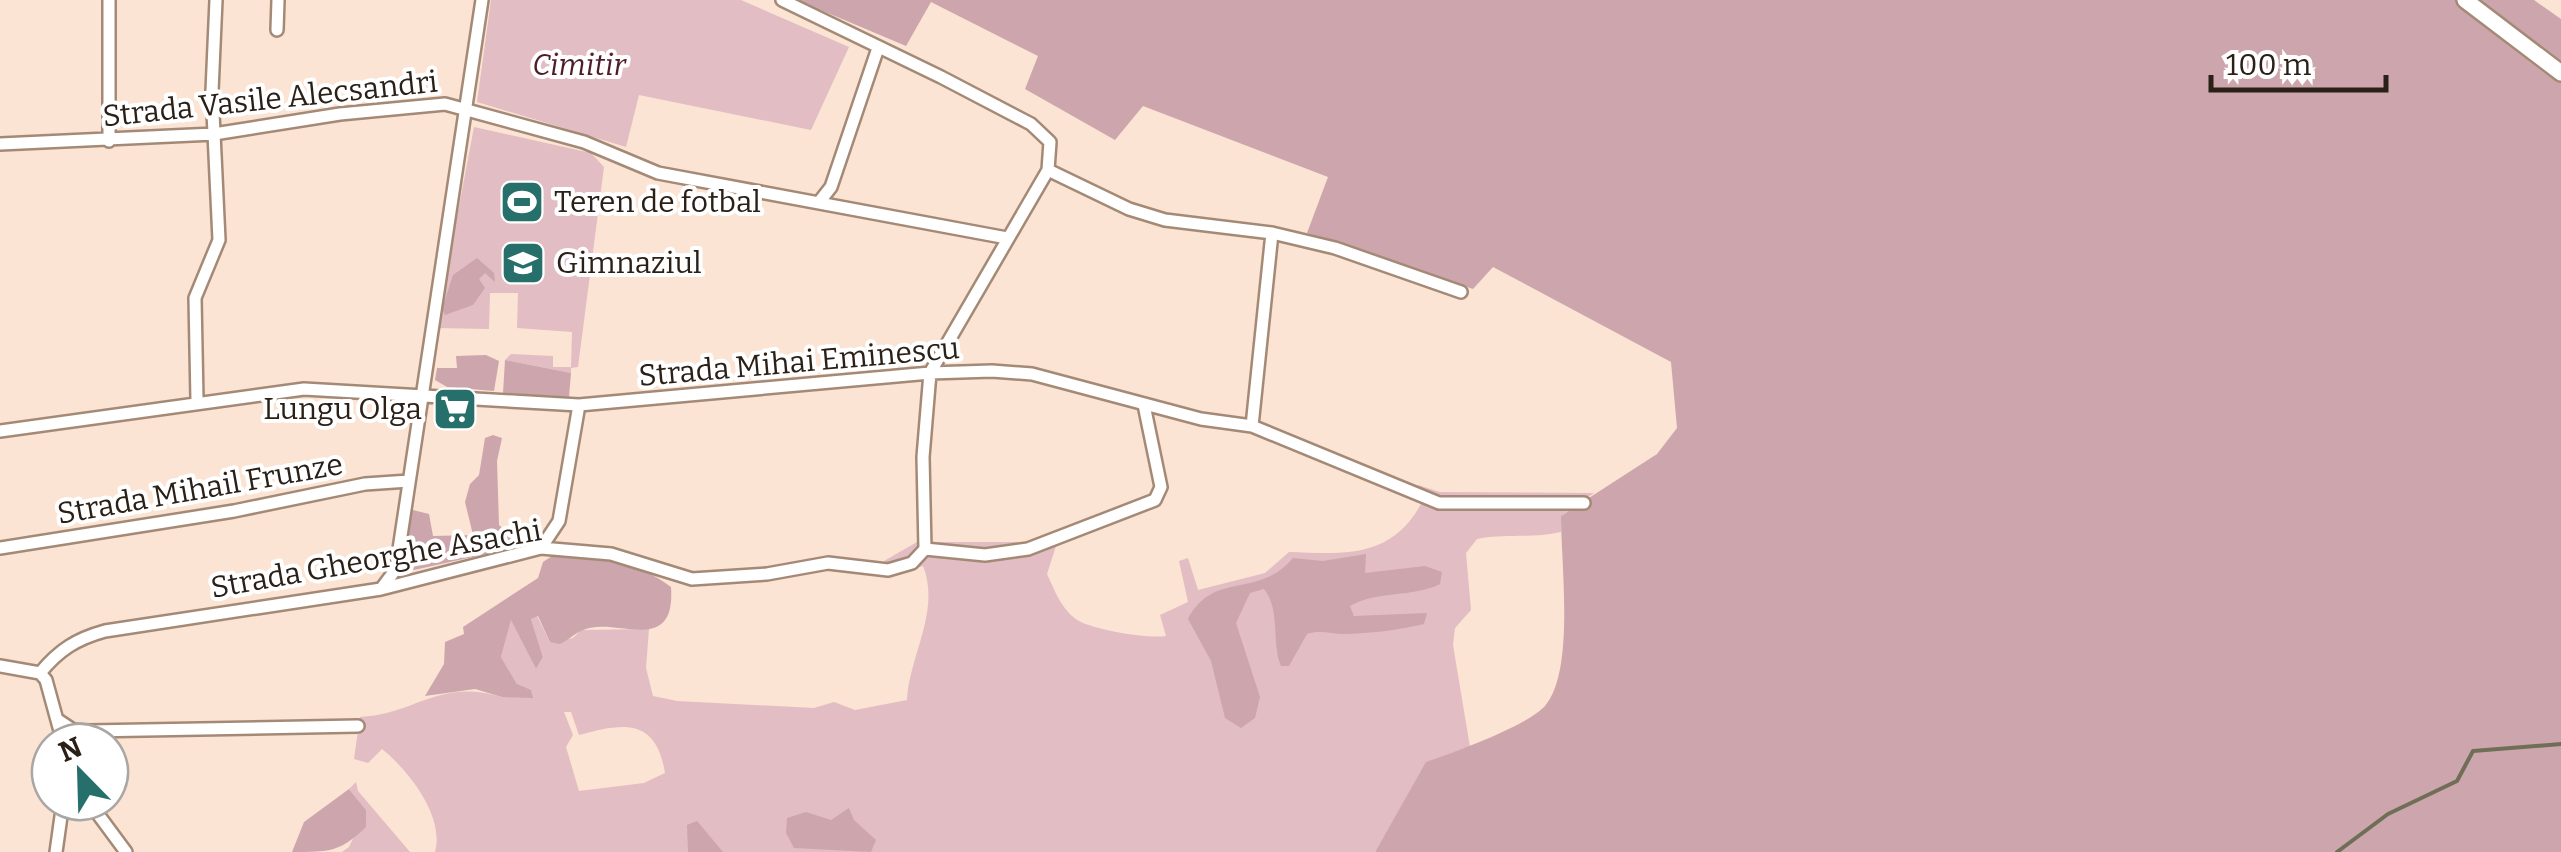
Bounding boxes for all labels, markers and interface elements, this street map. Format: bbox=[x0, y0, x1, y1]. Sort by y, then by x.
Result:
scale bar bbox=[2211, 30, 2386, 92]
park label: Cimitir bbox=[532, 47, 628, 83]
text: 100 m bbox=[2226, 47, 2312, 83]
street label: Strada Vasile Alecsandri bbox=[101, 63, 439, 134]
sports icon: Teren de fotbal bbox=[499, 179, 545, 225]
place label: Teren de fotbal bbox=[554, 184, 761, 220]
school or university icon: Gimnaziul bbox=[500, 240, 546, 286]
place label: Gimnaziul bbox=[556, 245, 702, 281]
street label: Strada Mihai Eminescu bbox=[637, 330, 961, 394]
supermarket icon: Lungu Olga bbox=[432, 386, 478, 432]
place label: Lungu Olga bbox=[263, 391, 422, 427]
street label: Strada Mihail Frunze bbox=[54, 446, 346, 532]
street label: Strada Gheorghe Asachi bbox=[208, 512, 544, 606]
north arrow bbox=[30, 722, 130, 822]
text: N bbox=[54, 730, 87, 769]

